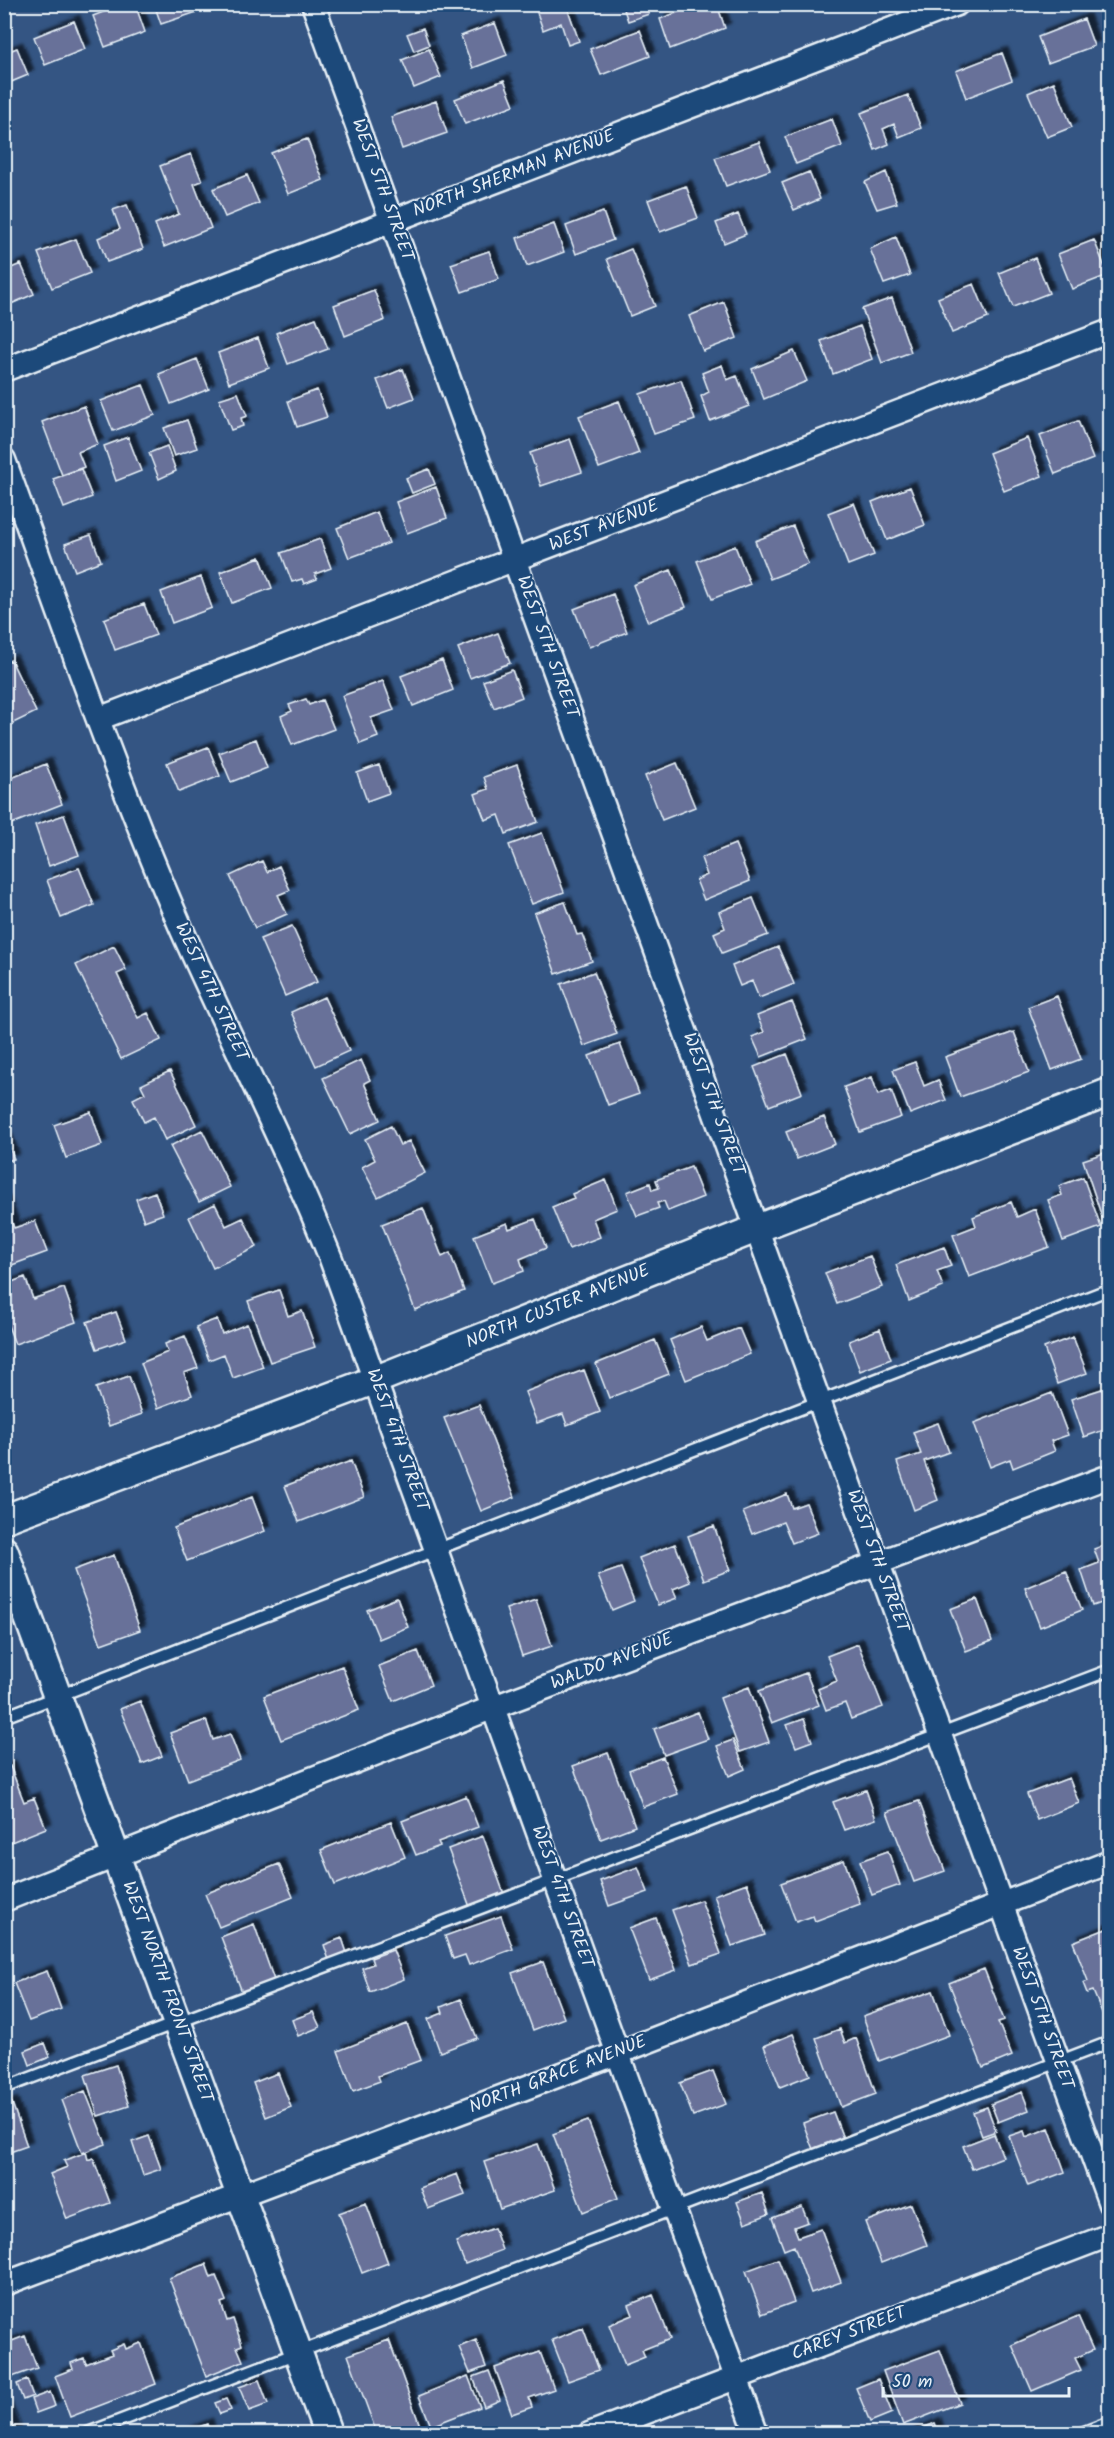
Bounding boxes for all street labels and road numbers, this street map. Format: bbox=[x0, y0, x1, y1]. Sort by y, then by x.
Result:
street label: WEST 5TH STREET bbox=[343, 115, 422, 267]
street label: NORTH SHERMAN AVENUE bbox=[409, 122, 620, 226]
street label: WEST AVENUE bbox=[545, 492, 664, 560]
street label: WEST 5TH STREET bbox=[508, 572, 587, 724]
street label: WEST 4TH STREET bbox=[166, 918, 256, 1067]
street label: WEST 5TH STREET bbox=[674, 1029, 753, 1181]
street label: NORTH CUSTER AVENUE bbox=[462, 1257, 655, 1357]
street label: WEST 4TH STREET bbox=[358, 1364, 437, 1517]
street label: WEST 5TH STREET bbox=[838, 1486, 917, 1638]
street label: WALDO AVENUE bbox=[546, 1625, 678, 1699]
street label: WEST 4TH STREET bbox=[523, 1821, 602, 1974]
street label: WEST NORTH FRONT STREET bbox=[113, 1877, 221, 2108]
street label: WEST 5TH STREET bbox=[1003, 1943, 1082, 2095]
street label: NORTH GRACE AVENUE bbox=[465, 2028, 651, 2122]
street label: CAREY STREET bbox=[787, 2298, 912, 2369]

